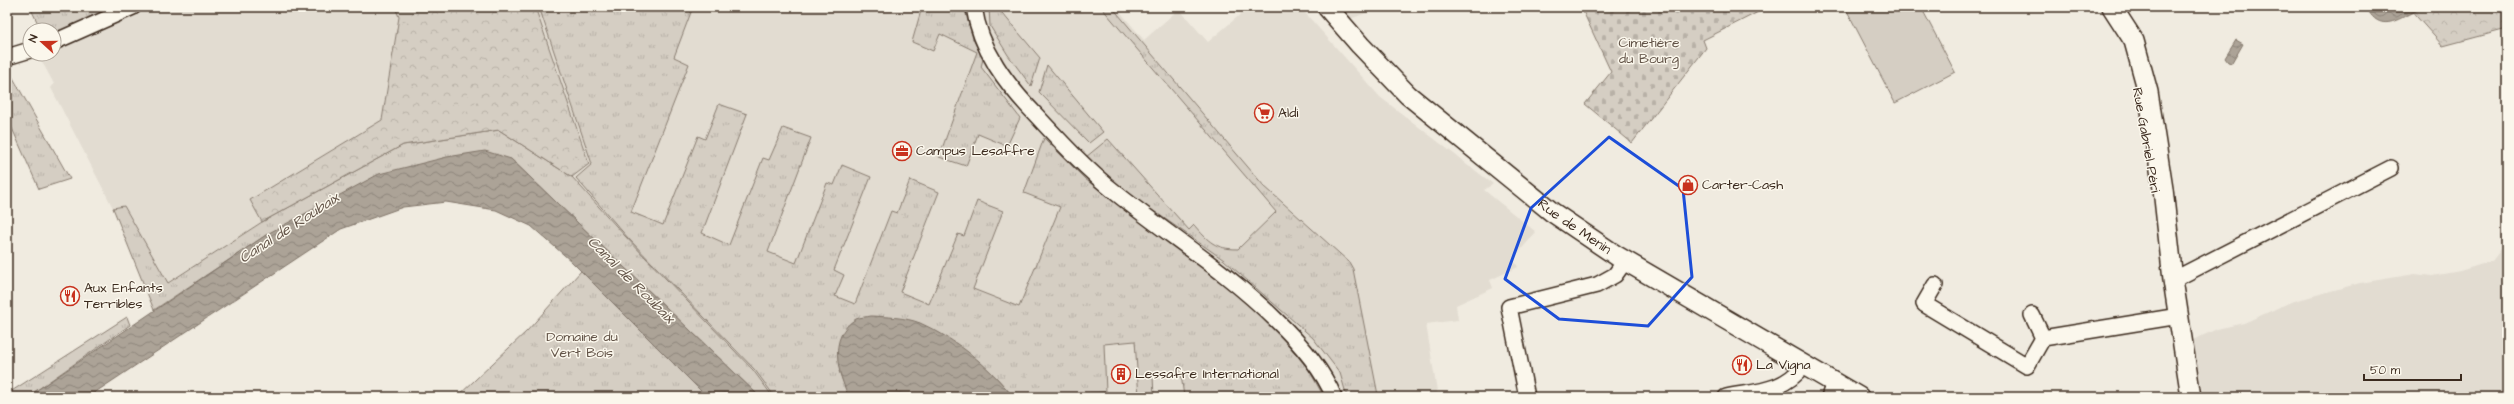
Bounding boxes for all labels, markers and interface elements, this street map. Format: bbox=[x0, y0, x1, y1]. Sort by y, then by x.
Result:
north arrow bbox=[22, 22, 62, 62]
text: N bbox=[25, 33, 41, 45]
park label: Cimetière du Bourg bbox=[1618, 33, 1680, 69]
street label: Rue Gabriel Péri bbox=[2127, 86, 2165, 194]
supermarket icon: Aldi bbox=[1253, 102, 1275, 124]
place label: Aldi bbox=[1278, 103, 1298, 123]
office icon: Campus Lesaffre bbox=[891, 140, 913, 162]
place label: Campus Lesaffre bbox=[916, 141, 1035, 161]
shop icon: Carter-Cash bbox=[1677, 174, 1699, 196]
place label: Carter-Cash bbox=[1702, 175, 1783, 195]
water label: Canal de Roubaix bbox=[235, 187, 345, 268]
street label: Rue de Menin bbox=[1533, 194, 1615, 259]
water label: Canal de Roubaix bbox=[583, 232, 681, 330]
place label: Aux Enfants Terribles bbox=[84, 278, 163, 314]
restaurant icon: Aux Enfants Terribles bbox=[59, 285, 81, 307]
park label: Domaine du Vert Bois bbox=[546, 327, 618, 363]
restaurant icon: La Vigna bbox=[1731, 354, 1753, 376]
place label: La Vigna bbox=[1756, 355, 1811, 375]
scale bar bbox=[2364, 356, 2461, 382]
text: 50 m bbox=[2370, 362, 2401, 379]
building icon: Lessafre International bbox=[1110, 363, 1132, 385]
place label: Lessafre International bbox=[1135, 364, 1279, 384]

